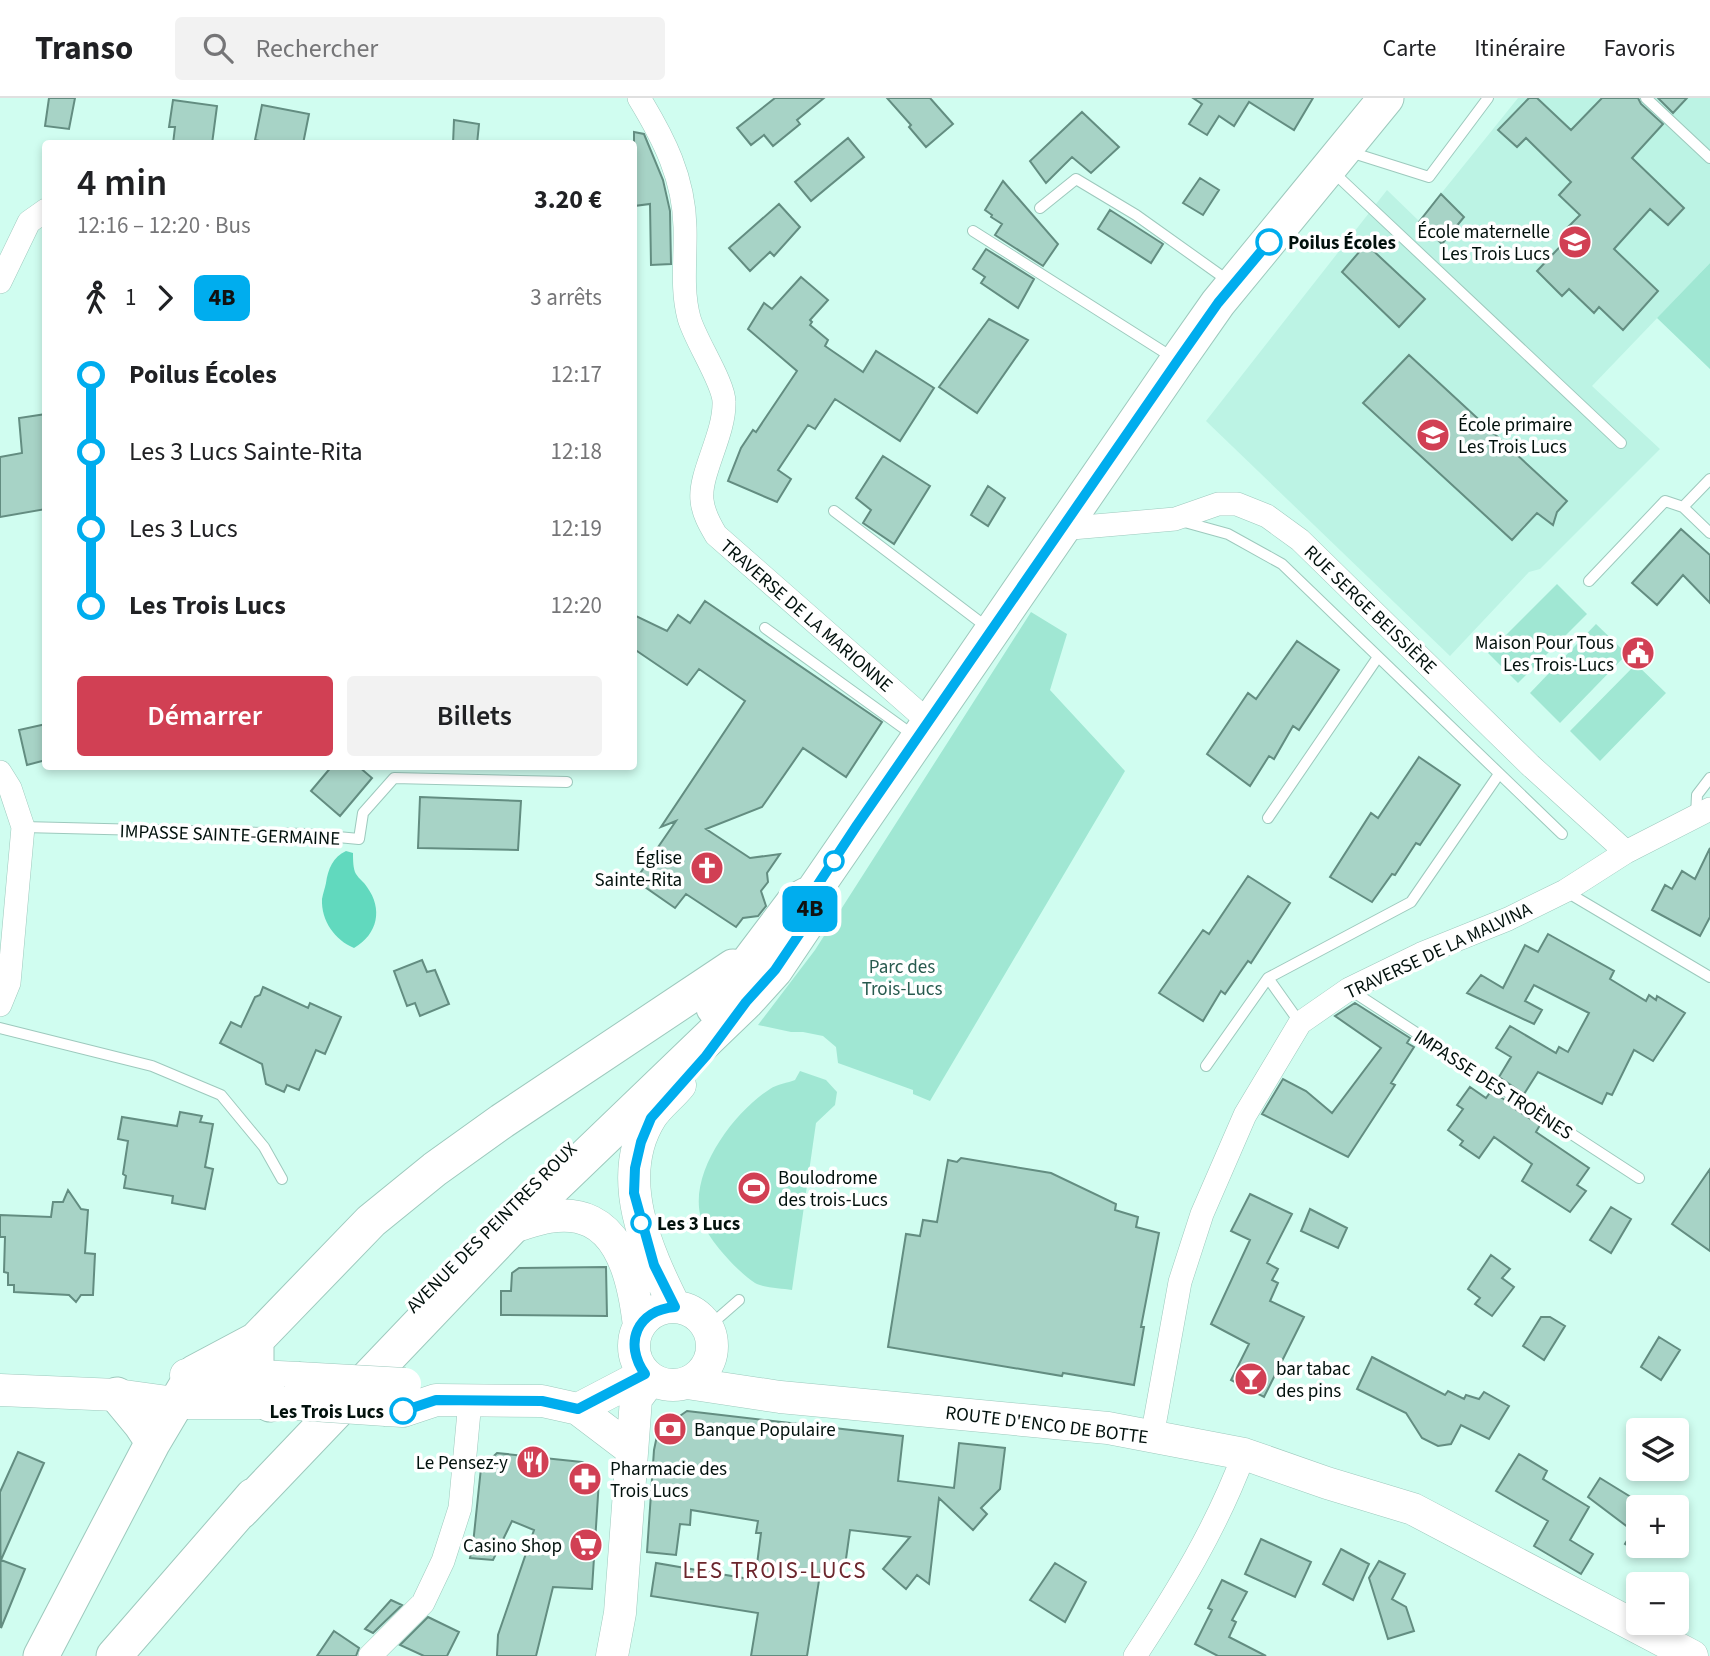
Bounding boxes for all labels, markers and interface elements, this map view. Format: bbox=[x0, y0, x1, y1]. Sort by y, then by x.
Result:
search box bbox=[175, 17, 665, 80]
text: Transo bbox=[35, 25, 133, 72]
icon: search bbox=[199, 29, 237, 67]
text: Rechercher bbox=[255, 30, 378, 67]
text: Carte bbox=[1382, 31, 1436, 66]
text: Itinéraire bbox=[1474, 31, 1565, 66]
text: Favoris bbox=[1603, 31, 1675, 66]
text: 4 min bbox=[77, 156, 167, 210]
text: 3.20 € bbox=[534, 181, 602, 218]
text: 12:16 – 12:20 · Bus bbox=[77, 209, 251, 242]
place label: École maternelle Les Trois Lucs bbox=[1417, 219, 1550, 268]
school or university icon: École maternelle Les Trois Lucs bbox=[1556, 223, 1594, 261]
marker: Poilus Écoles bbox=[1256, 229, 1282, 255]
place label: Poilus Écoles bbox=[1288, 230, 1396, 257]
icon: walk bbox=[77, 279, 115, 317]
icon: forward bbox=[146, 279, 184, 317]
text: 4B bbox=[208, 280, 236, 315]
text: 1 bbox=[125, 281, 136, 314]
text: 3 arrêts bbox=[530, 281, 602, 314]
text: Poilus Écoles bbox=[129, 356, 277, 393]
text: 12:17 bbox=[551, 358, 602, 391]
place label: École primaire Les Trois Lucs bbox=[1458, 412, 1572, 461]
school or university icon: École primaire Les Trois Lucs bbox=[1414, 416, 1452, 454]
text: Les 3 Lucs Sainte-Rita bbox=[129, 433, 363, 470]
text: 12:18 bbox=[551, 435, 602, 468]
text: Les 3 Lucs bbox=[129, 510, 238, 547]
text: 12:19 bbox=[551, 512, 602, 545]
street label: TRAVERSE DE LA MARIONNE bbox=[714, 533, 898, 699]
street label: RUE SERGE BEISSIÈRE bbox=[1297, 539, 1442, 681]
text: Les Trois Lucs bbox=[129, 587, 286, 624]
text: 12:20 bbox=[551, 589, 602, 622]
place label: Maison Pour Tous Les Trois-Lucs bbox=[1475, 630, 1614, 679]
public building icon: Maison Pour Tous Les Trois-Lucs bbox=[1619, 634, 1657, 672]
button: Démarrer bbox=[77, 676, 333, 756]
button: Billets bbox=[347, 676, 602, 756]
street label: IMPASSE SAINTE-GERMAINE bbox=[119, 818, 341, 853]
place label: Église Sainte-Rita bbox=[594, 845, 682, 894]
church icon: Église Sainte-Rita bbox=[688, 849, 726, 887]
unlabelled marker bbox=[824, 851, 844, 871]
line badge: 4B bbox=[778, 886, 842, 932]
text: 4B bbox=[796, 891, 824, 926]
street label: TRAVERSE DE LA MALVINA bbox=[1341, 896, 1537, 1007]
park label: Parc des Trois-Lucs bbox=[862, 954, 942, 1003]
street label: IMPASSE DES TROÈNES bbox=[1408, 1024, 1578, 1147]
street label: AVENUE DES PEINTRES ROUX bbox=[400, 1136, 584, 1320]
place label: Boulodrome des trois-Lucs bbox=[778, 1165, 888, 1214]
sports icon: Boulodrome des trois-Lucs bbox=[735, 1169, 773, 1207]
place label: Les 3 Lucs bbox=[657, 1211, 740, 1238]
marker: Les 3 Lucs bbox=[631, 1213, 651, 1233]
place label: bar tabac des pins bbox=[1276, 1356, 1351, 1405]
bar icon: bar tabac des pins bbox=[1232, 1360, 1270, 1398]
marker: Les Trois Lucs bbox=[390, 1398, 416, 1424]
place label: Les Trois Lucs bbox=[269, 1399, 384, 1426]
street label: ROUTE D'ENCO DE BOTTE bbox=[944, 1400, 1150, 1451]
bank icon: Banque Populaire bbox=[651, 1410, 689, 1448]
place label: Banque Populaire bbox=[694, 1417, 836, 1444]
map controls bbox=[1626, 1418, 1689, 1635]
button: layers bbox=[1626, 1418, 1689, 1481]
restaurant icon: Le Pensez-y bbox=[514, 1443, 552, 1481]
place label: Le Pensez-y bbox=[416, 1450, 508, 1477]
place label: Pharmacie des Trois Lucs bbox=[610, 1456, 727, 1505]
pharmacy icon: Pharmacie des Trois Lucs bbox=[566, 1460, 604, 1498]
button: + bbox=[1626, 1495, 1689, 1558]
supermarket icon: Casino Shop bbox=[567, 1526, 605, 1564]
place label: Casino Shop bbox=[463, 1533, 562, 1560]
district label: LES TROIS-LUCS bbox=[683, 1554, 867, 1587]
button: − bbox=[1626, 1572, 1689, 1635]

